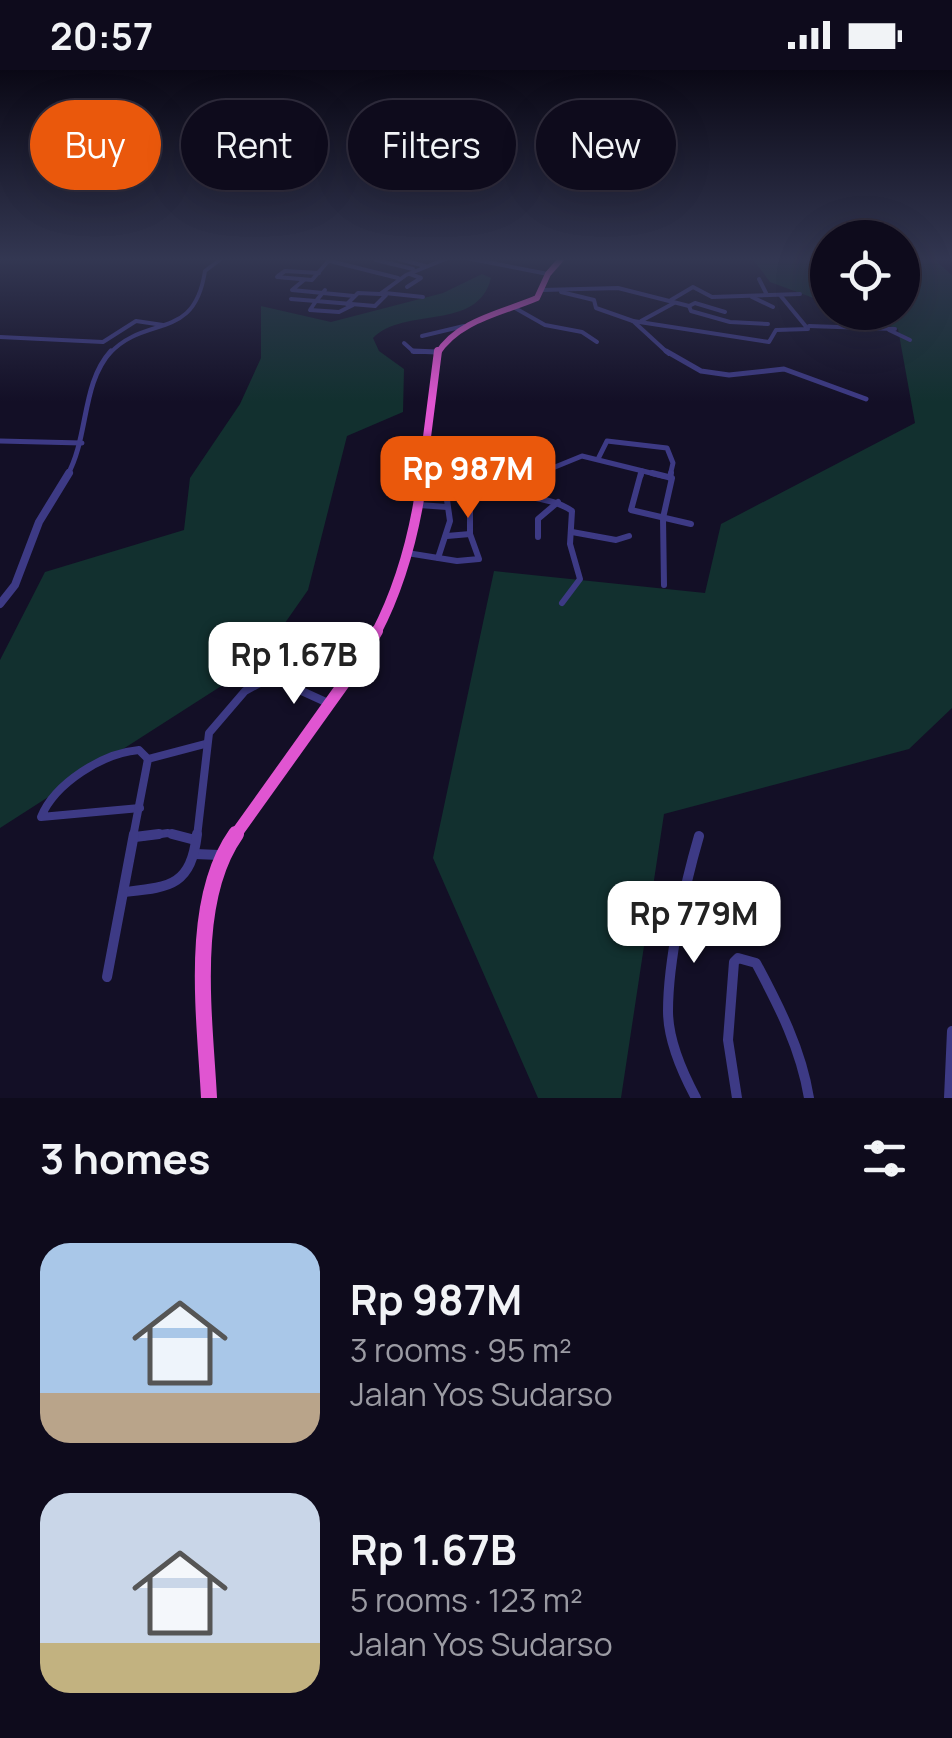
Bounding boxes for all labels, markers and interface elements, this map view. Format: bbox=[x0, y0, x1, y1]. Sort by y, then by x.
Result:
text: 20:57 bbox=[50, 9, 153, 61]
chip: Buy bbox=[30, 100, 161, 190]
chip: Rent bbox=[181, 100, 328, 190]
chip: Filters bbox=[348, 100, 516, 190]
chip: New bbox=[536, 100, 676, 190]
map controls bbox=[810, 220, 920, 330]
button: locate bbox=[810, 220, 920, 330]
pin: Rp 987M bbox=[376, 436, 560, 521]
text: Rp 987M bbox=[402, 446, 534, 490]
pin: Rp 1.67B bbox=[191, 622, 397, 707]
text: Rp 1.67B bbox=[231, 632, 357, 676]
pin: Rp 779M bbox=[602, 881, 786, 966]
text: Rp 779M bbox=[630, 891, 758, 935]
text: 3 homes bbox=[40, 1129, 210, 1187]
icon: filters bbox=[857, 1131, 912, 1186]
text: Rp 987M bbox=[350, 1270, 522, 1328]
icon: home bbox=[120, 1283, 240, 1403]
text: 3 rooms · 95 m² bbox=[350, 1328, 572, 1372]
text: Jalan Yos Sudarso bbox=[350, 1372, 613, 1416]
text: Rp 1.67B bbox=[350, 1520, 516, 1578]
icon: home bbox=[120, 1533, 240, 1653]
text: 5 rooms · 123 m² bbox=[350, 1578, 583, 1622]
text: Jalan Yos Sudarso bbox=[350, 1622, 613, 1666]

